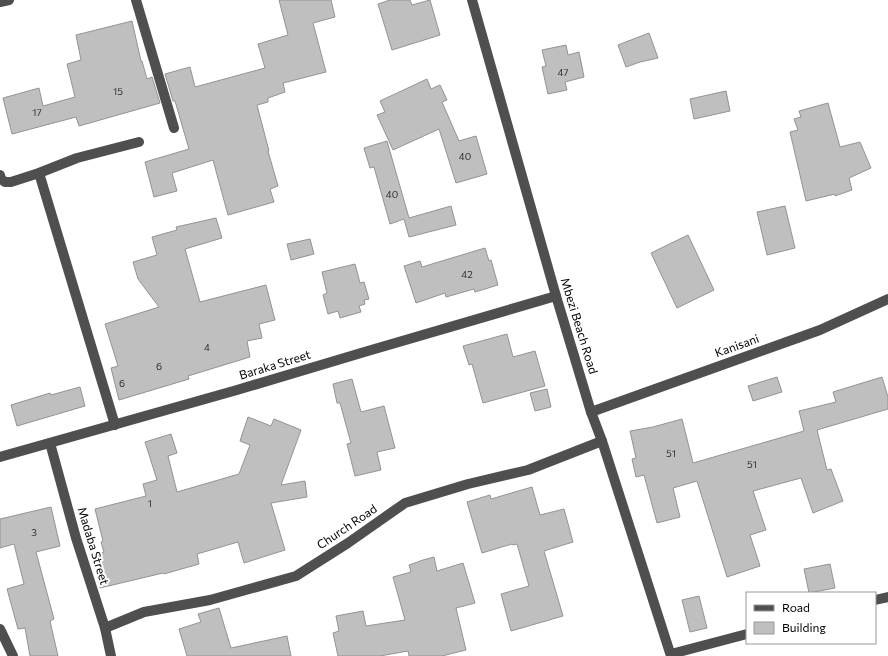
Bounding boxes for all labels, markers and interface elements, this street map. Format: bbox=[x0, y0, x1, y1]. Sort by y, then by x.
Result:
house number: 47 bbox=[557, 66, 569, 78]
house number: 15 bbox=[113, 85, 123, 97]
house number: 17 bbox=[32, 106, 42, 118]
house number: 40 bbox=[459, 150, 471, 162]
house number: 40 bbox=[386, 188, 398, 200]
house number: 42 bbox=[461, 268, 473, 280]
street label: Mbezi Beach Road bbox=[559, 276, 601, 376]
street label: Kanisani bbox=[713, 331, 761, 360]
house number: 4 bbox=[204, 341, 210, 353]
street label: Baraka Street bbox=[237, 347, 312, 382]
house number: 6 bbox=[156, 360, 162, 372]
house number: 6 bbox=[119, 377, 125, 389]
house number: 51 bbox=[666, 447, 676, 459]
house number: 51 bbox=[747, 458, 757, 470]
house number: 1 bbox=[148, 497, 152, 509]
street label: Church Road bbox=[314, 501, 379, 551]
street label: Madaba Street bbox=[76, 505, 112, 586]
house number: 3 bbox=[31, 526, 37, 538]
legend bbox=[746, 592, 876, 644]
text: Road bbox=[782, 600, 810, 614]
text: Building bbox=[782, 620, 826, 634]

